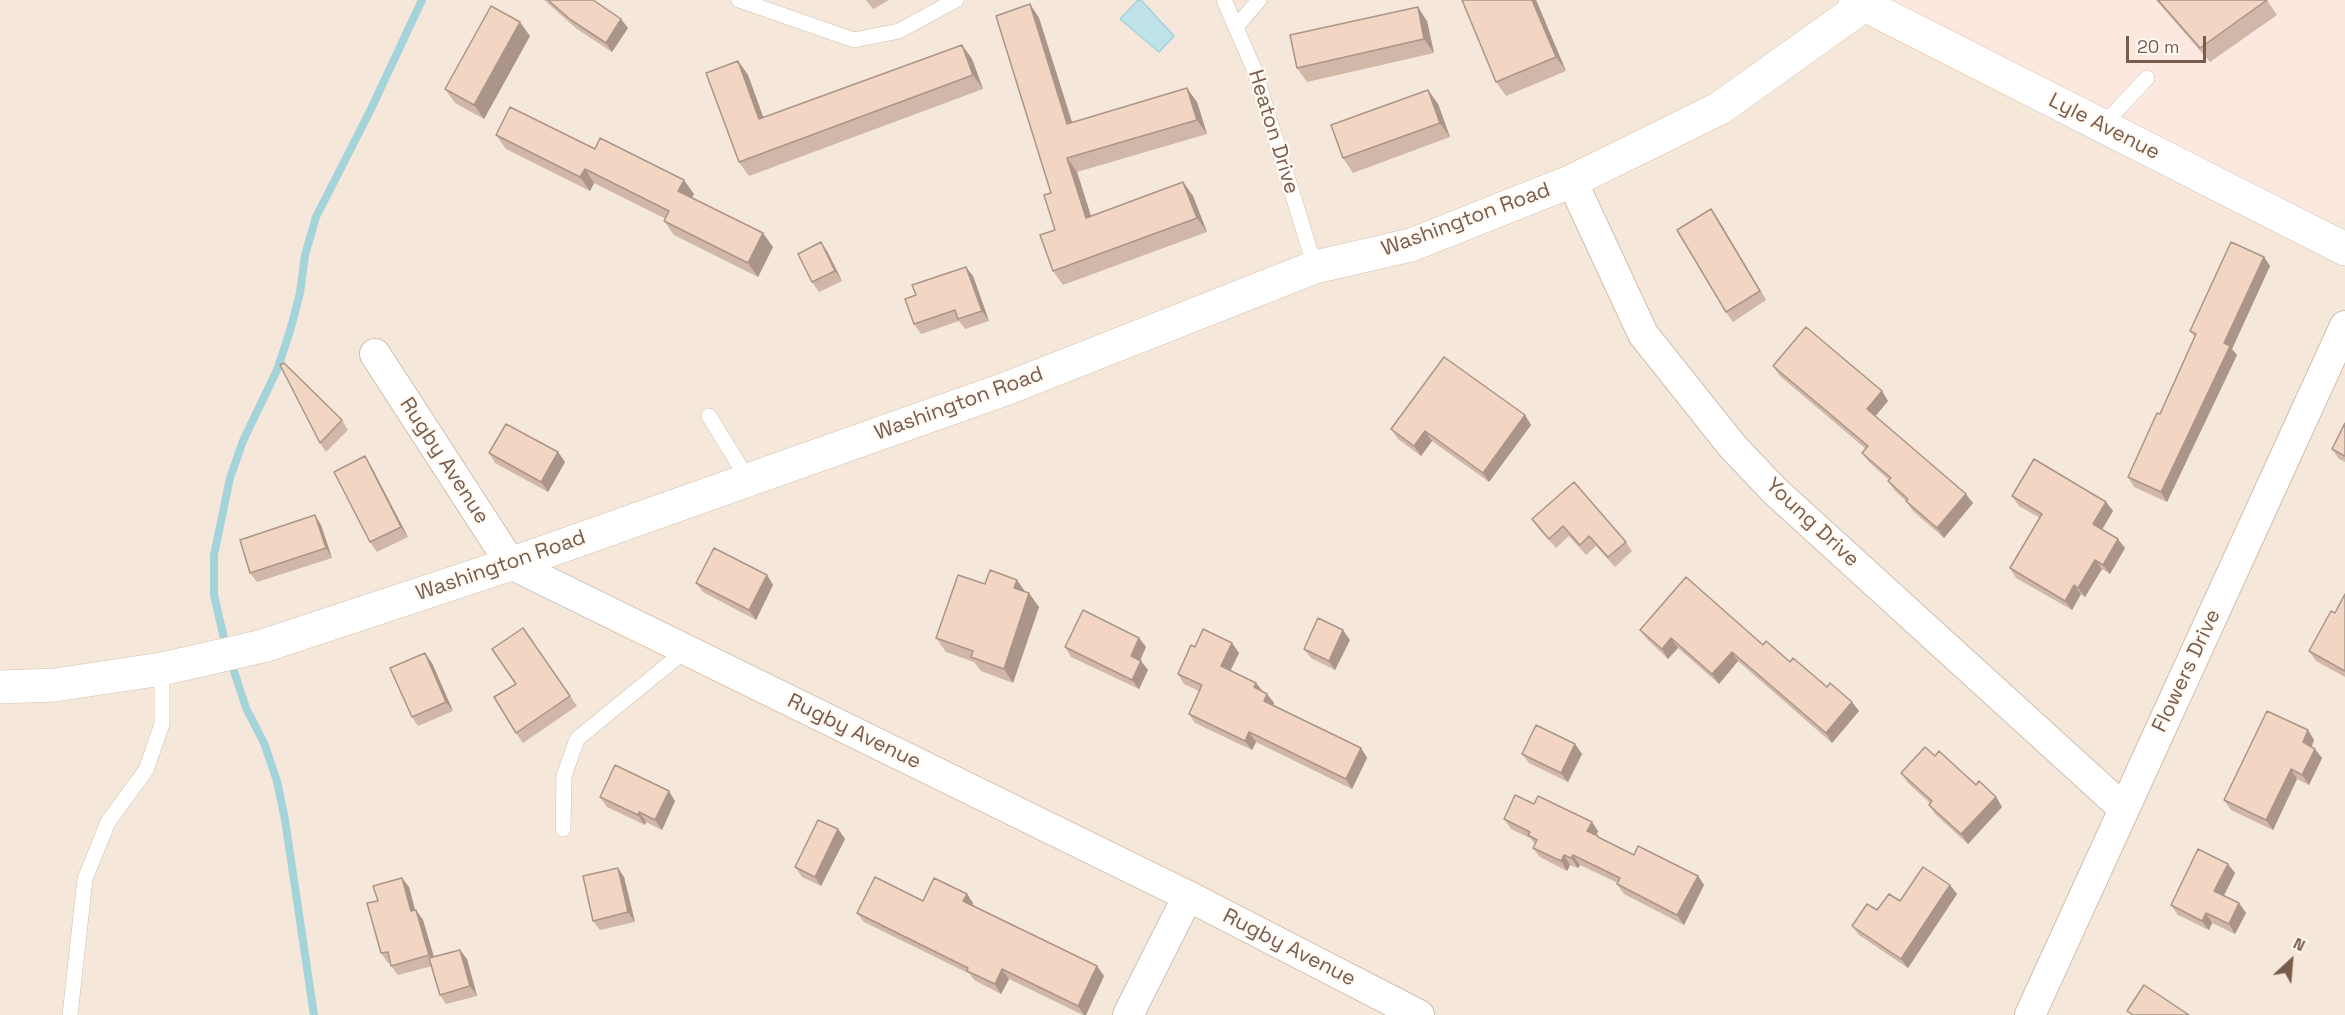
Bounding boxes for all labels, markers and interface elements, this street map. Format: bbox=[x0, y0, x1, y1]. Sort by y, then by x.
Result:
scale bar bbox=[2129, 24, 2208, 62]
text: 20 m bbox=[2137, 35, 2180, 58]
street label: Heaton Drive bbox=[1242, 67, 1304, 197]
street label: Lyle Avenue bbox=[2044, 88, 2164, 166]
street label: Washington Road bbox=[1378, 178, 1554, 262]
street label: Washington Road bbox=[871, 362, 1047, 446]
street label: Rugby Avenue bbox=[394, 393, 494, 529]
street label: Young Drive bbox=[1760, 473, 1864, 573]
street label: Washington Road bbox=[413, 525, 589, 607]
street label: Flowers Drive bbox=[2148, 606, 2226, 736]
street label: Rugby Avenue bbox=[783, 689, 925, 775]
street label: Rugby Avenue bbox=[1218, 904, 1360, 992]
north arrow bbox=[2261, 931, 2321, 991]
text: N bbox=[2290, 933, 2309, 956]

